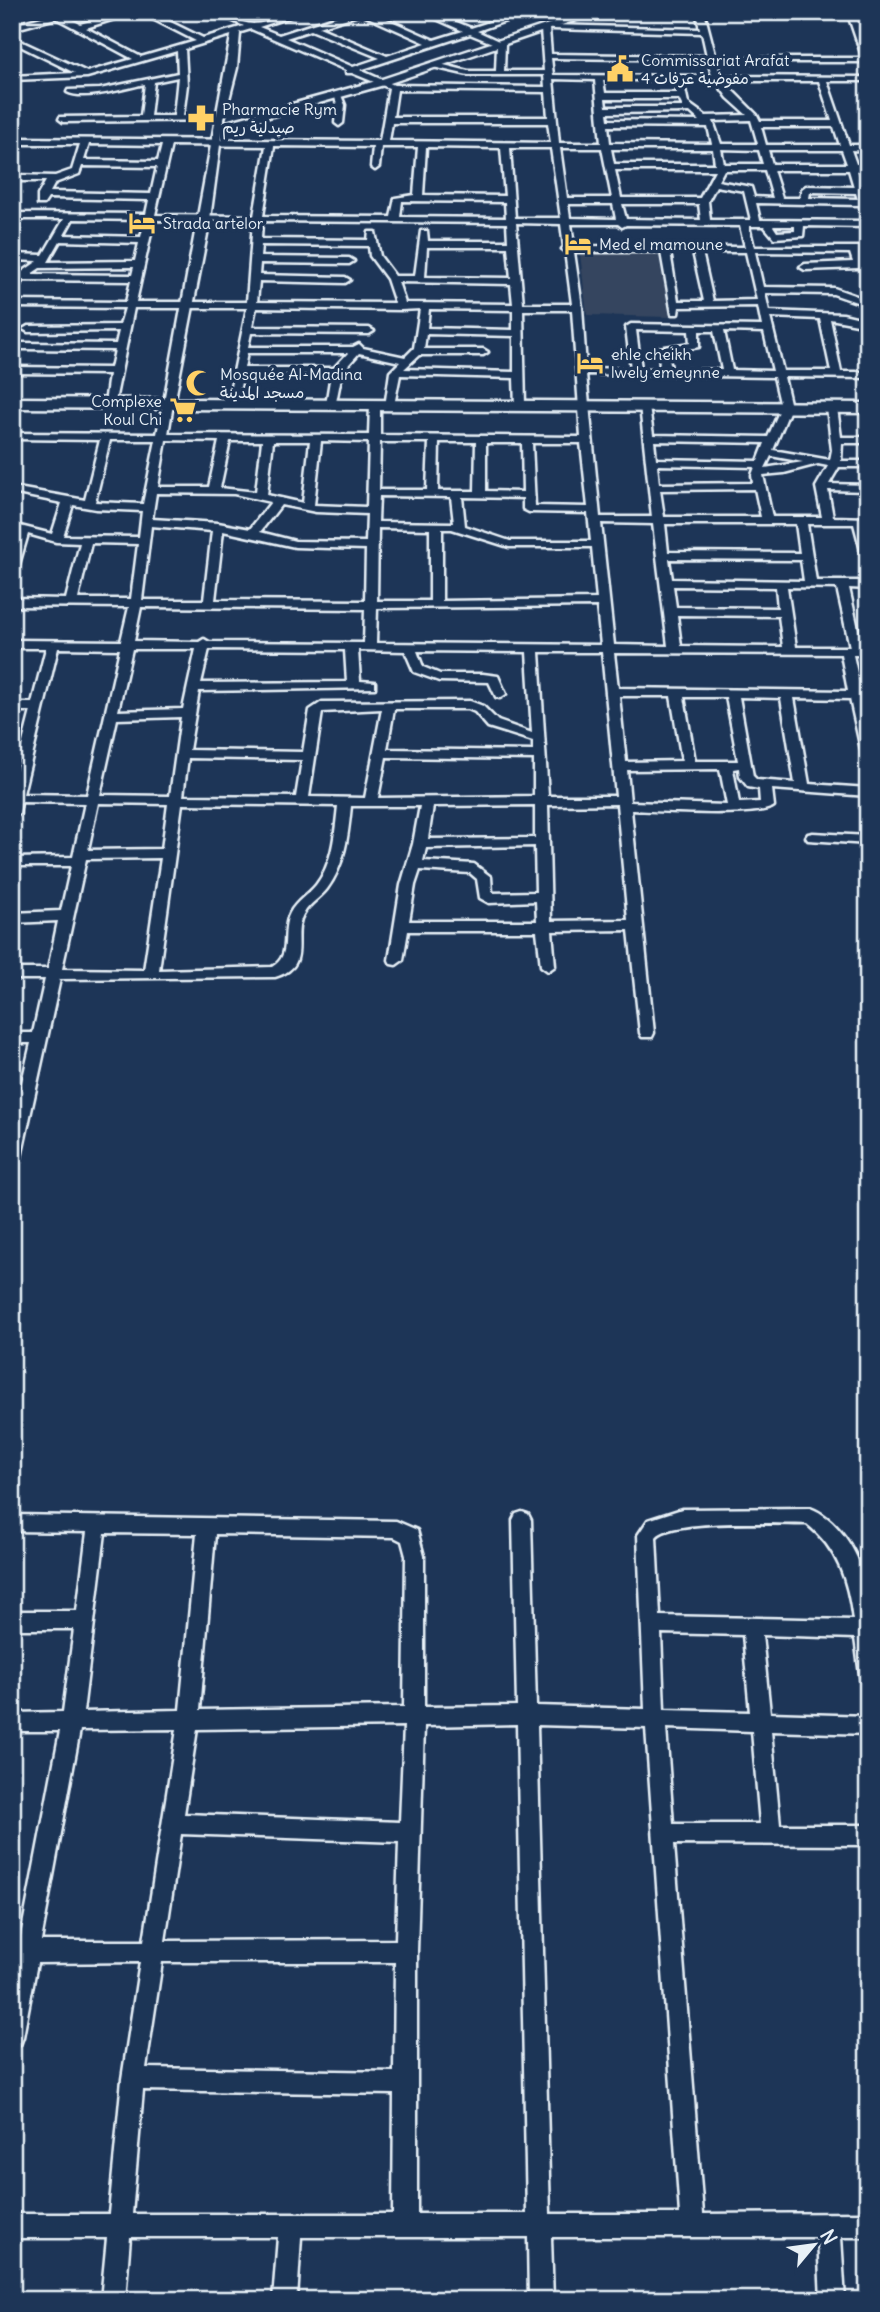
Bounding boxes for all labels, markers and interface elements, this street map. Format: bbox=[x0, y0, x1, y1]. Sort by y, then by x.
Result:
place label: Commissariat Arafat 4 مفوضية عرفات bbox=[641, 50, 790, 89]
public building icon: Commissariat Arafat 4 مفوضية عرفات bbox=[605, 54, 635, 84]
place label: Pharmacie Rym صيدلية ريم bbox=[222, 99, 337, 140]
pharmacy icon: Pharmacie Rym صيدلية ريم bbox=[186, 103, 216, 133]
hotel icon: Strada artelor bbox=[127, 208, 157, 238]
place label: Strada artelor bbox=[163, 213, 264, 233]
hotel icon: Med el mamoune bbox=[563, 229, 593, 259]
place label: Med el mamoune bbox=[599, 234, 723, 254]
place label: ehle cheikh lwely emeynne bbox=[611, 344, 720, 382]
hotel icon: ehle cheikh lwely emeynne bbox=[575, 348, 605, 378]
place label: Mosquée Al-Madina مسجد المدينة bbox=[220, 364, 362, 402]
mosque icon: Mosquée Al-Madina مسجد المدينة bbox=[184, 368, 214, 398]
place label: Complexe Koul Chi bbox=[91, 391, 162, 429]
supermarket icon: Complexe Koul Chi bbox=[168, 395, 198, 425]
north arrow bbox=[778, 2210, 848, 2280]
text: N bbox=[815, 2225, 843, 2248]

